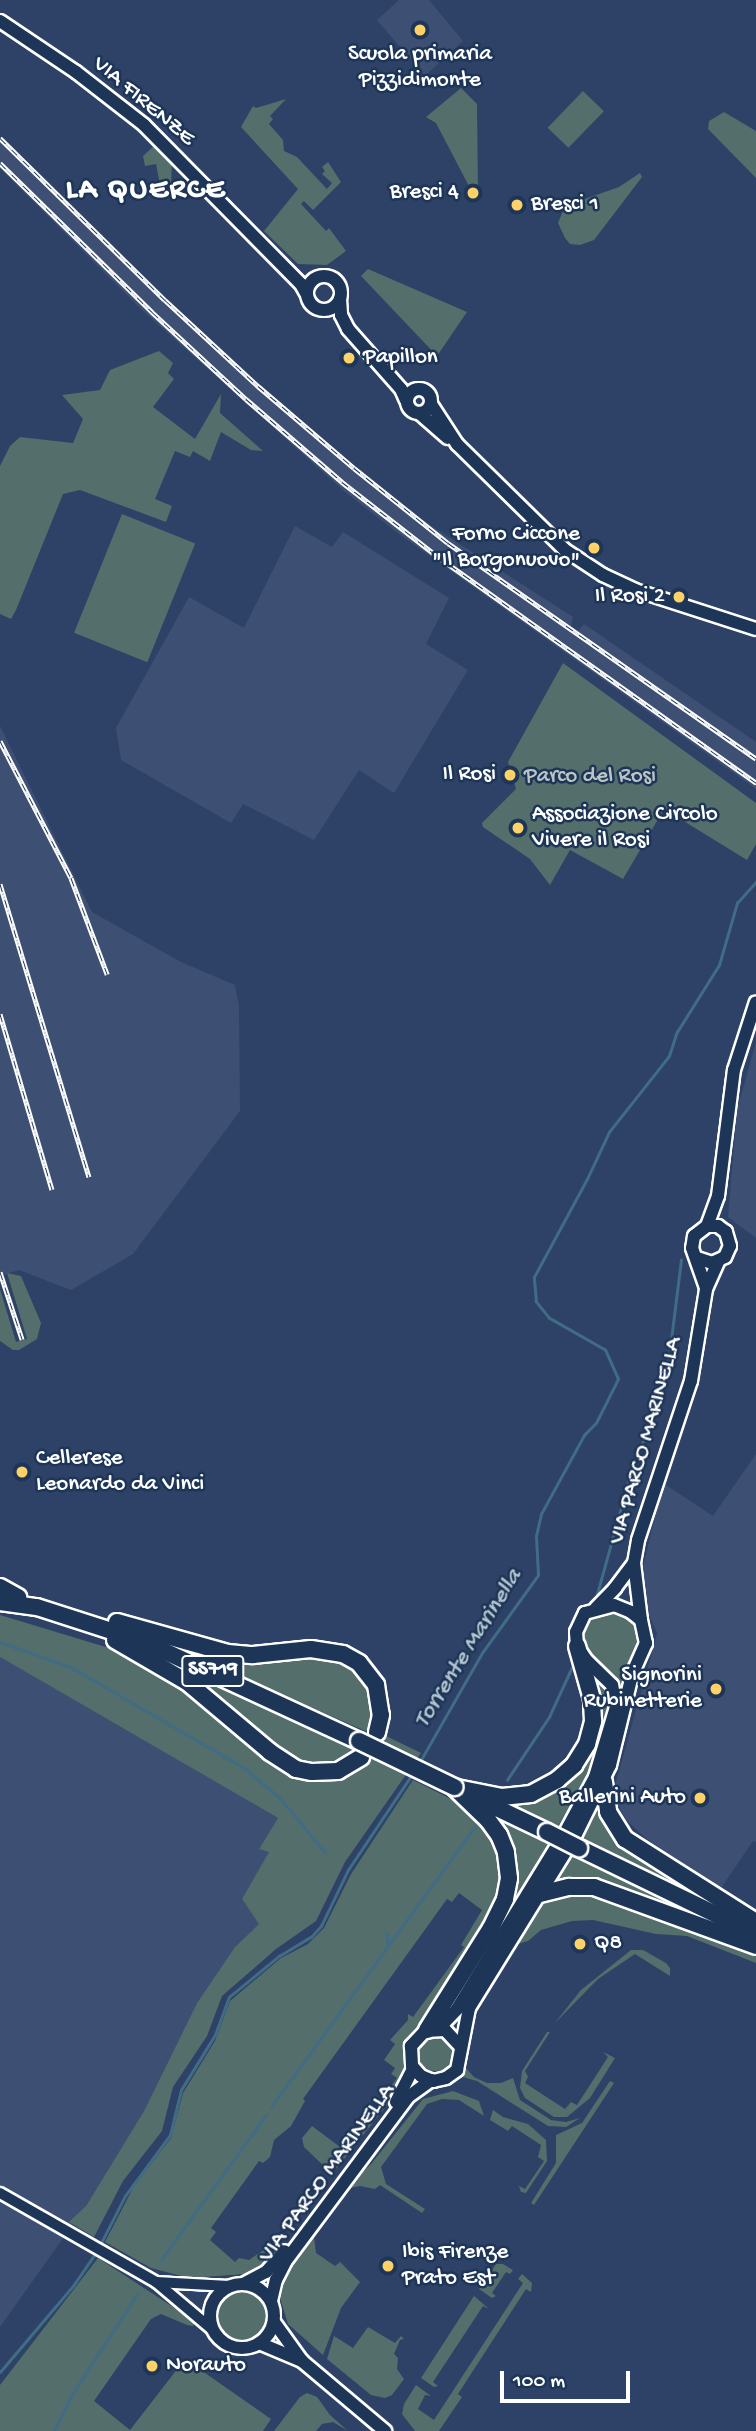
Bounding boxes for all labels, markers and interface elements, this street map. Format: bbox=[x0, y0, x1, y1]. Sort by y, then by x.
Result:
marker: Scuola primaria Pizzidimonte bbox=[412, 22, 428, 38]
place label: Scuola primaria Pizzidimonte bbox=[348, 41, 492, 95]
street label: VIA FIRENZE bbox=[86, 51, 200, 153]
district label: LA QUERCE bbox=[67, 174, 225, 210]
place label: Bresci 4 bbox=[390, 179, 459, 207]
marker: Bresci 4 bbox=[465, 185, 481, 201]
place label: Bresci 1 bbox=[531, 191, 599, 219]
marker: Bresci 1 bbox=[509, 197, 525, 213]
place label: Papillon bbox=[363, 344, 438, 372]
marker: Papillon bbox=[341, 350, 357, 366]
place label: Forno Ciccone "Il Borgonuovo" bbox=[432, 521, 580, 575]
marker: Forno Ciccone "Il Borgonuovo" bbox=[586, 540, 602, 556]
place label: Il Rosi 2 bbox=[595, 583, 665, 611]
marker: Il Rosi 2 bbox=[671, 589, 687, 605]
place label: Il Rosi bbox=[443, 761, 496, 789]
park label: Parco del Rosi bbox=[524, 763, 656, 791]
marker: Il Rosi bbox=[502, 767, 518, 783]
place label: Associazione Circolo Vivere il Rosi bbox=[532, 801, 718, 855]
marker: Associazione Circolo Vivere il Rosi bbox=[510, 820, 526, 836]
street label: VIA PARCO MARINELLA bbox=[604, 1334, 690, 1548]
place label: Cellerese Leonardo da Vinci bbox=[36, 1445, 204, 1499]
marker: Cellerese Leonardo da Vinci bbox=[14, 1464, 30, 1480]
water label: Torrente Marinella bbox=[409, 1564, 529, 1734]
road number: SS719 bbox=[180, 1654, 246, 1688]
place label: Signorini Rubinetterie bbox=[584, 1662, 702, 1716]
marker: Signorini Rubinetterie bbox=[708, 1681, 724, 1697]
place label: Ballerini Auto bbox=[559, 1784, 686, 1812]
marker: Ballerini Auto bbox=[692, 1790, 708, 1806]
place label: Q8 bbox=[594, 1930, 622, 1958]
marker: Q8 bbox=[572, 1936, 588, 1952]
street label: VIA PARCO MARINELLA bbox=[254, 2079, 402, 2269]
place label: Ibis Firenze Prato Est bbox=[402, 2239, 508, 2293]
marker: Ibis Firenze Prato Est bbox=[380, 2258, 396, 2274]
place label: Norauto bbox=[166, 2352, 246, 2380]
marker: Norauto bbox=[144, 2358, 160, 2374]
scale bar bbox=[504, 2358, 634, 2402]
text: 100 m bbox=[513, 2370, 565, 2395]

